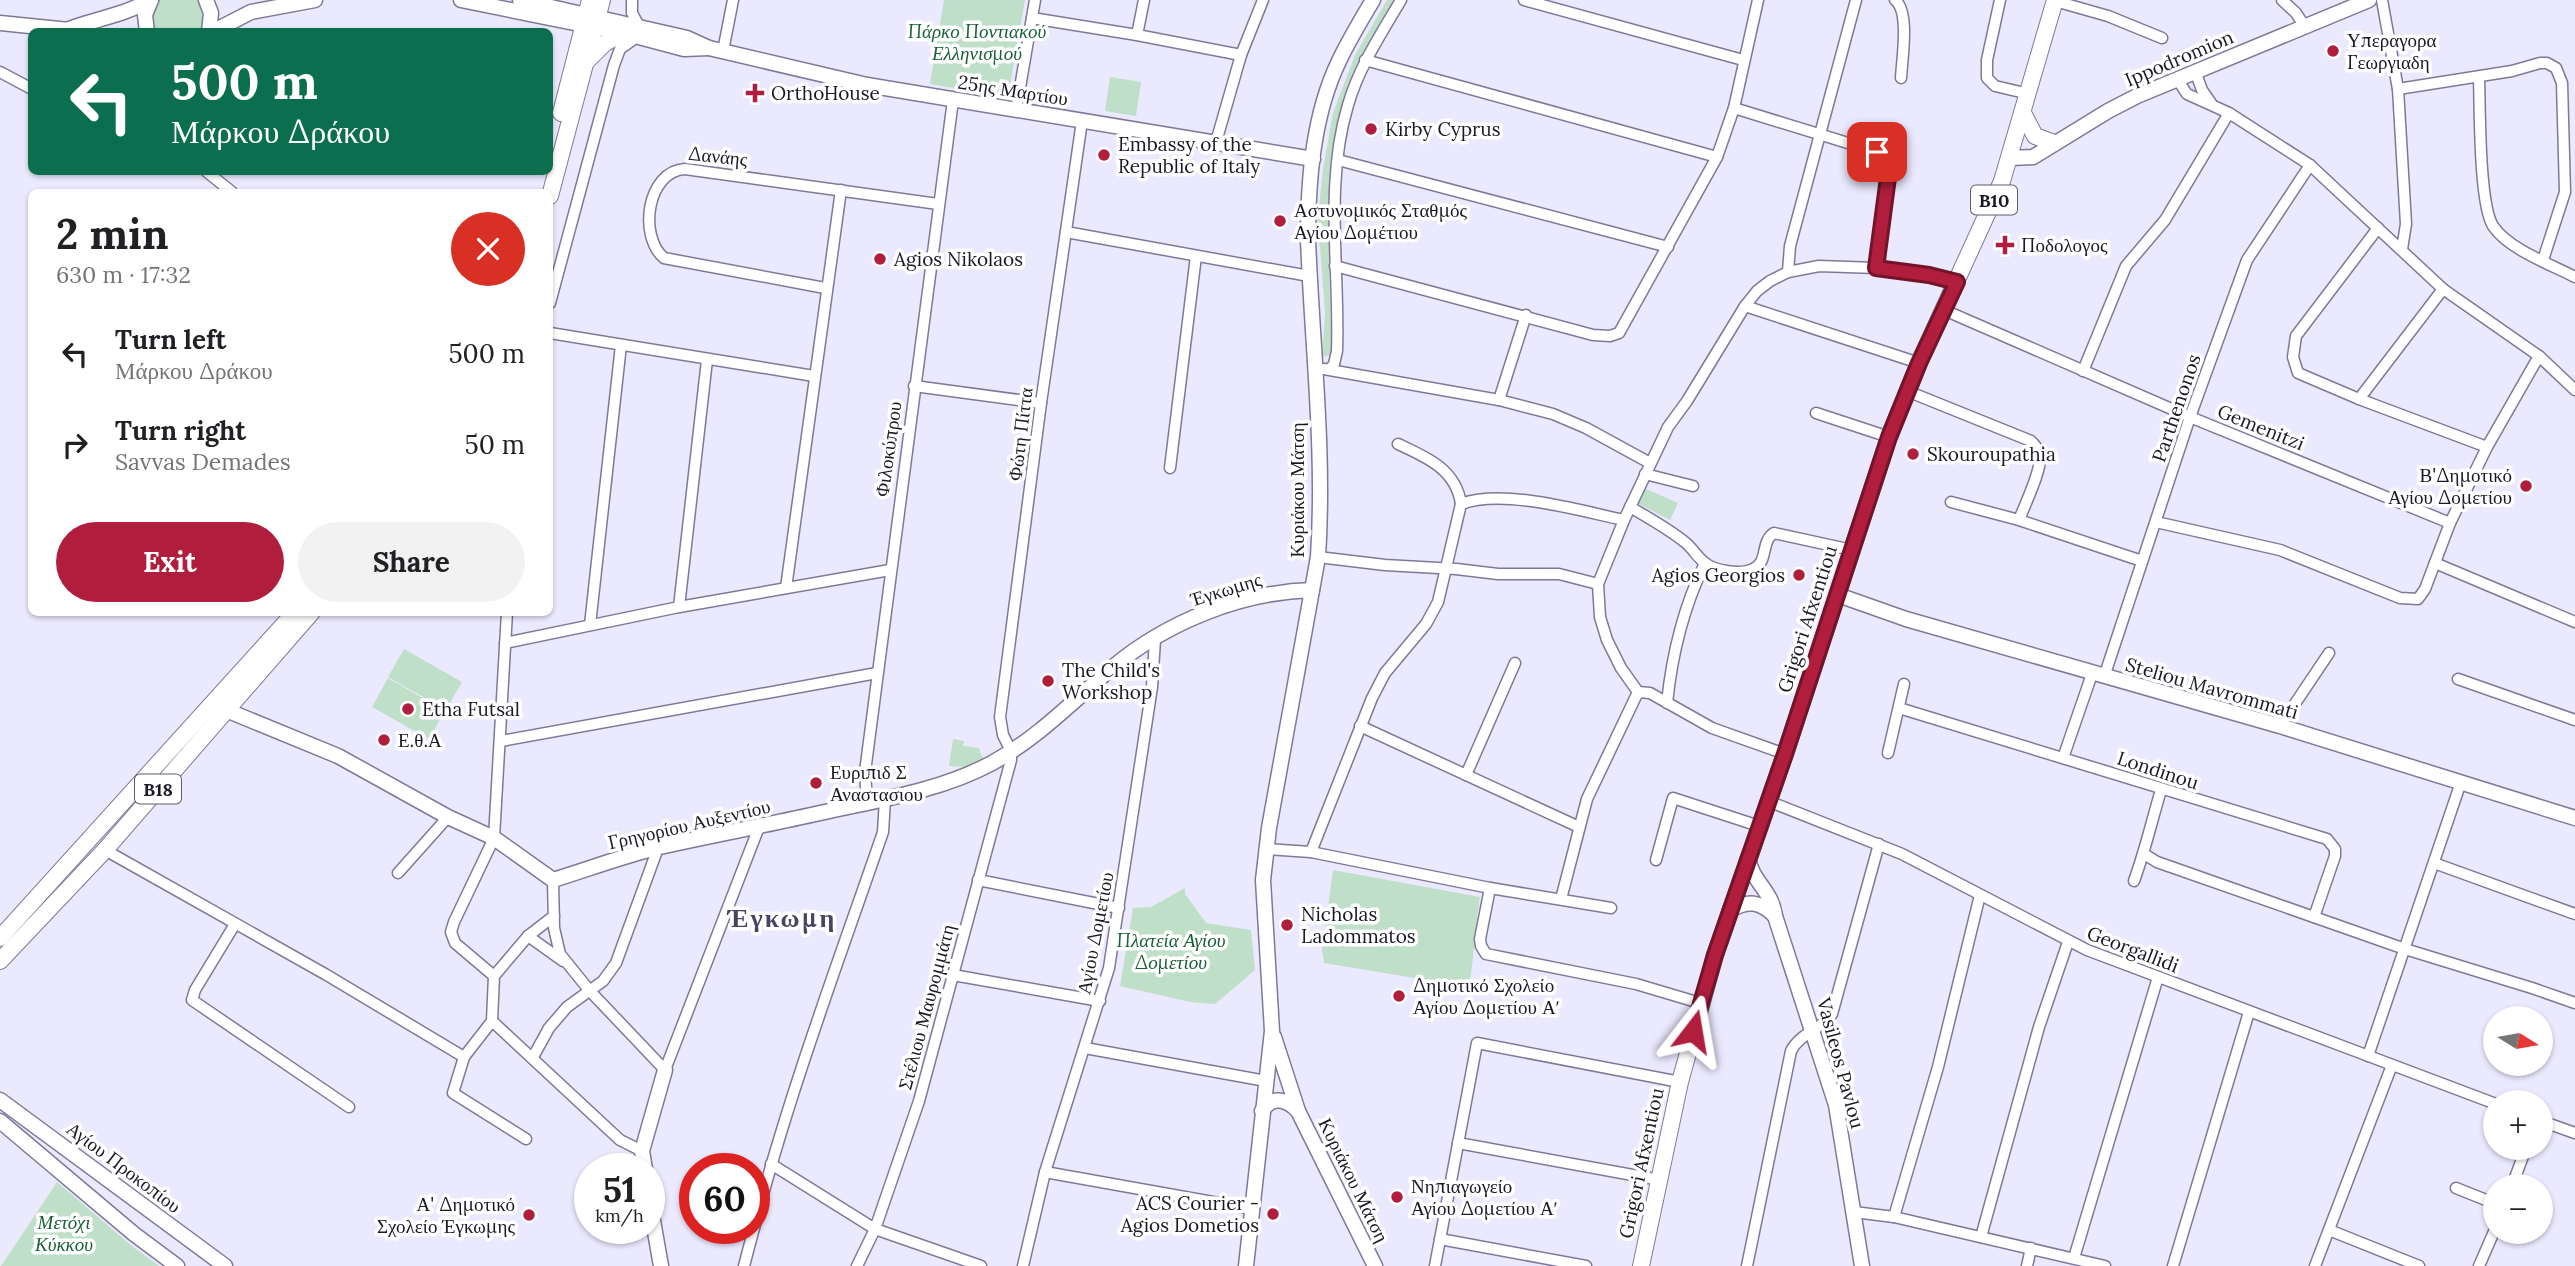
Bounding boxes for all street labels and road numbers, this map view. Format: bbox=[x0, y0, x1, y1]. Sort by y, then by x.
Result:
street label: Ippodromion bbox=[2121, 24, 2237, 92]
street label: 25ης Μαρτίου bbox=[956, 69, 1070, 111]
street label: Δανάης bbox=[687, 141, 749, 171]
road number: B10 bbox=[1971, 186, 2017, 215]
street label: Parthenonos bbox=[2146, 351, 2206, 465]
street label: Φώτη Πίττα bbox=[1002, 386, 1038, 482]
street label: Gemenitzi bbox=[2214, 399, 2308, 455]
street label: Φιλοκύπρου bbox=[869, 400, 907, 498]
street label: Κυριάκου Μάτση bbox=[1285, 422, 1309, 558]
street label: Grigori Afxentiou bbox=[1772, 542, 1842, 696]
street label: Έγκωμης bbox=[1187, 567, 1265, 611]
street label: Steliou Mavrommati bbox=[2123, 652, 2301, 724]
street label: Londinou bbox=[2114, 746, 2202, 794]
road number: B18 bbox=[135, 774, 181, 804]
street label: Γρηγορίου Αυξεντίου bbox=[605, 794, 773, 854]
street label: Αγίου Δομετίου bbox=[1071, 870, 1119, 996]
street label: Georgallidi bbox=[2084, 920, 2182, 978]
street label: Στέλιου Μαυρομμάτη bbox=[892, 922, 960, 1092]
street label: Vasileos Pavlou bbox=[1812, 994, 1870, 1131]
street label: Grigori Afxentiou bbox=[1613, 1086, 1669, 1240]
street label: Κυριάκου Μάτση bbox=[1314, 1114, 1394, 1246]
street label: Αγίου Προκοπίου bbox=[62, 1116, 186, 1218]

